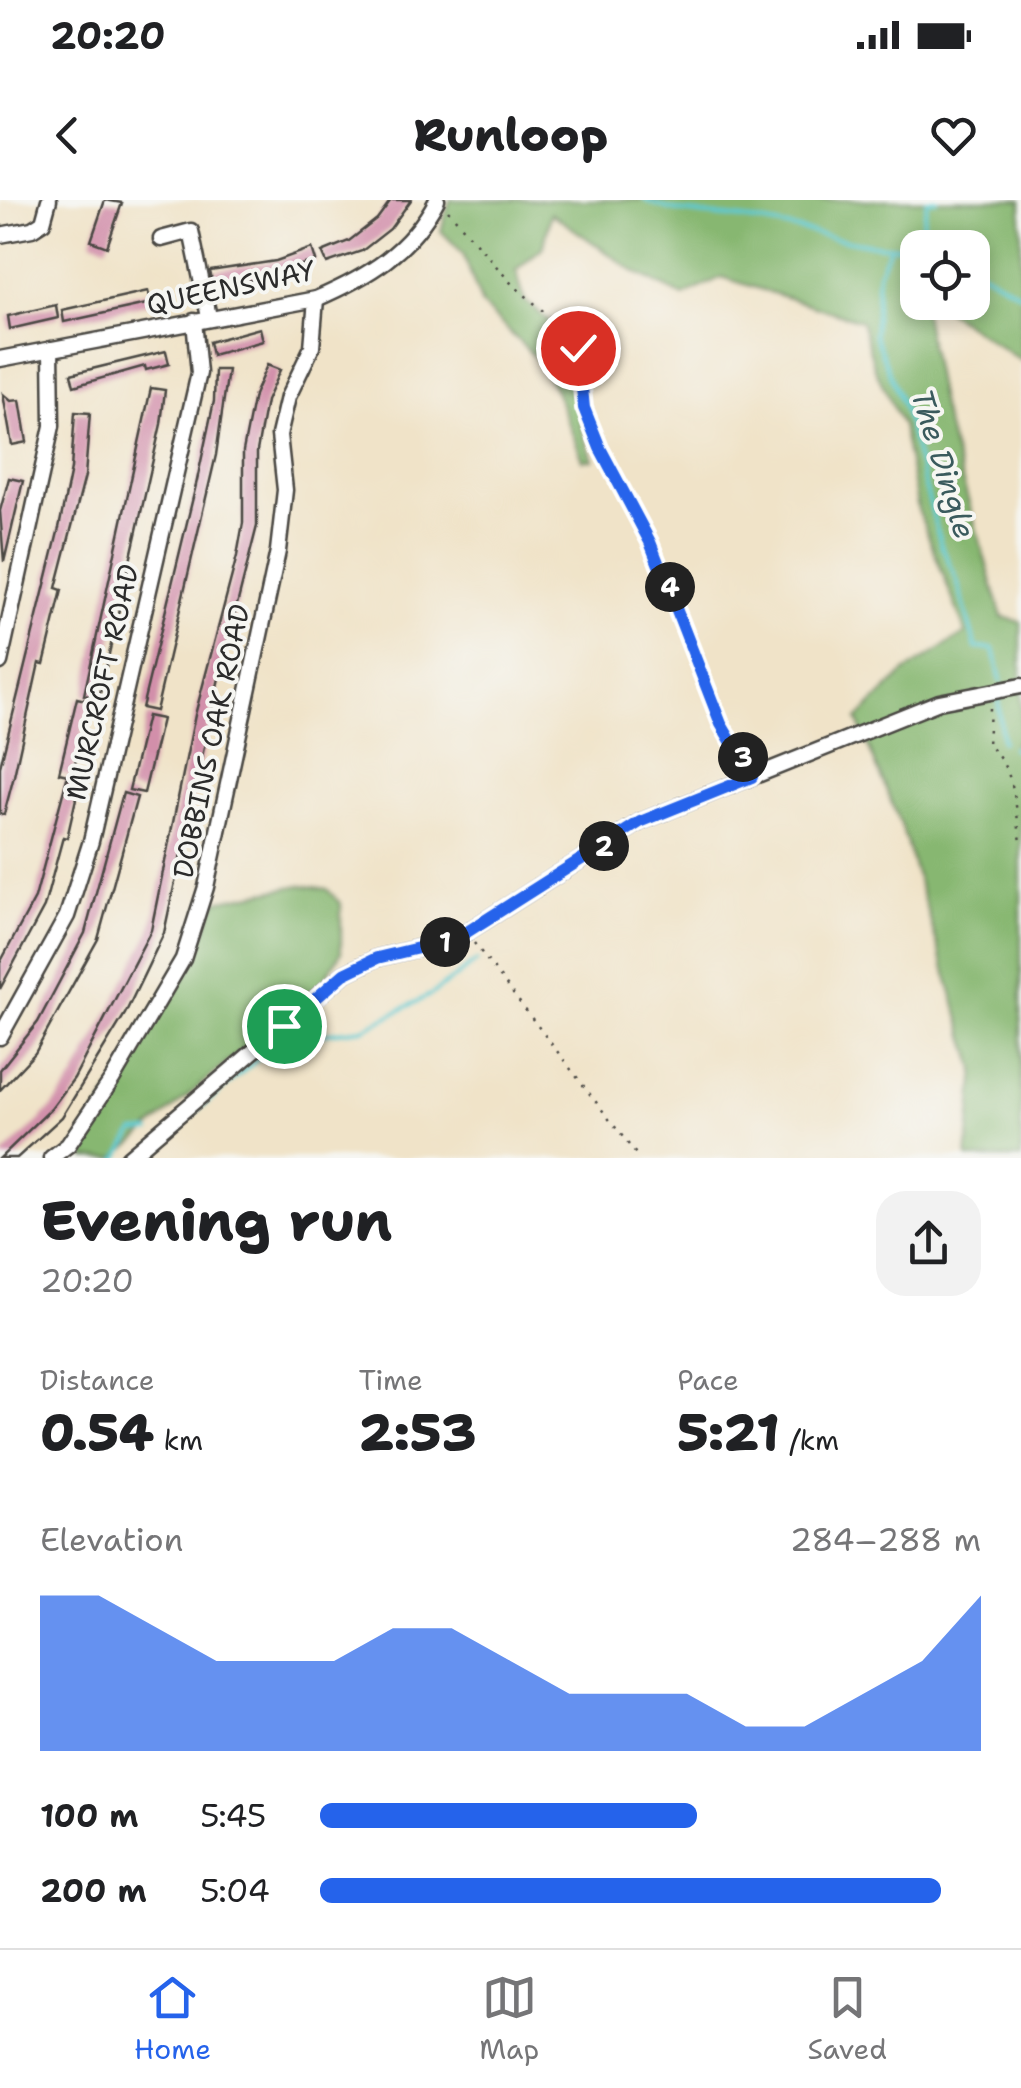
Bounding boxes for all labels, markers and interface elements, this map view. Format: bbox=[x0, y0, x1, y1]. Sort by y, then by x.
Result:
text: 20:20 bbox=[50, 10, 166, 61]
text: Runloop bbox=[413, 105, 608, 165]
icon: back bbox=[40, 108, 95, 163]
icon: heart bbox=[926, 108, 981, 163]
map controls bbox=[900, 230, 990, 320]
button: locate bbox=[900, 230, 990, 320]
street label: QUEENSWAY bbox=[143, 251, 319, 323]
pin bbox=[536, 306, 621, 391]
icon: check bbox=[551, 321, 606, 376]
water label: The Dingle bbox=[901, 384, 986, 543]
street label: MURCROFT ROAD bbox=[56, 560, 148, 804]
pin: 4 bbox=[645, 562, 695, 612]
text: 4 bbox=[660, 568, 680, 606]
street label: DOBBINS OAK ROAD bbox=[163, 600, 259, 882]
pin: 3 bbox=[718, 732, 768, 782]
text: 3 bbox=[733, 738, 753, 776]
pin: 2 bbox=[579, 821, 629, 871]
text: 2 bbox=[594, 827, 614, 865]
pin: 1 bbox=[420, 917, 470, 967]
text: 1 bbox=[439, 923, 451, 961]
pin bbox=[242, 984, 327, 1069]
icon: arrive bbox=[257, 999, 312, 1054]
text: Evening run bbox=[40, 1184, 392, 1258]
button: share bbox=[876, 1191, 981, 1296]
text: 20:20 bbox=[40, 1259, 134, 1302]
text: Distance bbox=[40, 1361, 155, 1399]
text: Time bbox=[359, 1361, 423, 1399]
text: Pace bbox=[677, 1361, 739, 1399]
text: 0.54 bbox=[40, 1399, 154, 1466]
text: 2:53 bbox=[359, 1399, 476, 1466]
text: 5:21 bbox=[677, 1399, 780, 1466]
text: km bbox=[154, 1421, 203, 1459]
text: /km bbox=[780, 1421, 839, 1459]
text: Elevation bbox=[40, 1518, 183, 1561]
text: 284–288 m bbox=[790, 1518, 981, 1561]
text: 100 m bbox=[40, 1794, 139, 1837]
text: 5:45 bbox=[200, 1794, 266, 1837]
text: 200 m bbox=[40, 1869, 147, 1912]
text: 5:04 bbox=[200, 1869, 270, 1912]
tab: Home bbox=[134, 1970, 211, 2068]
tab: Map bbox=[479, 1970, 539, 2068]
tab: Saved bbox=[807, 1970, 887, 2068]

